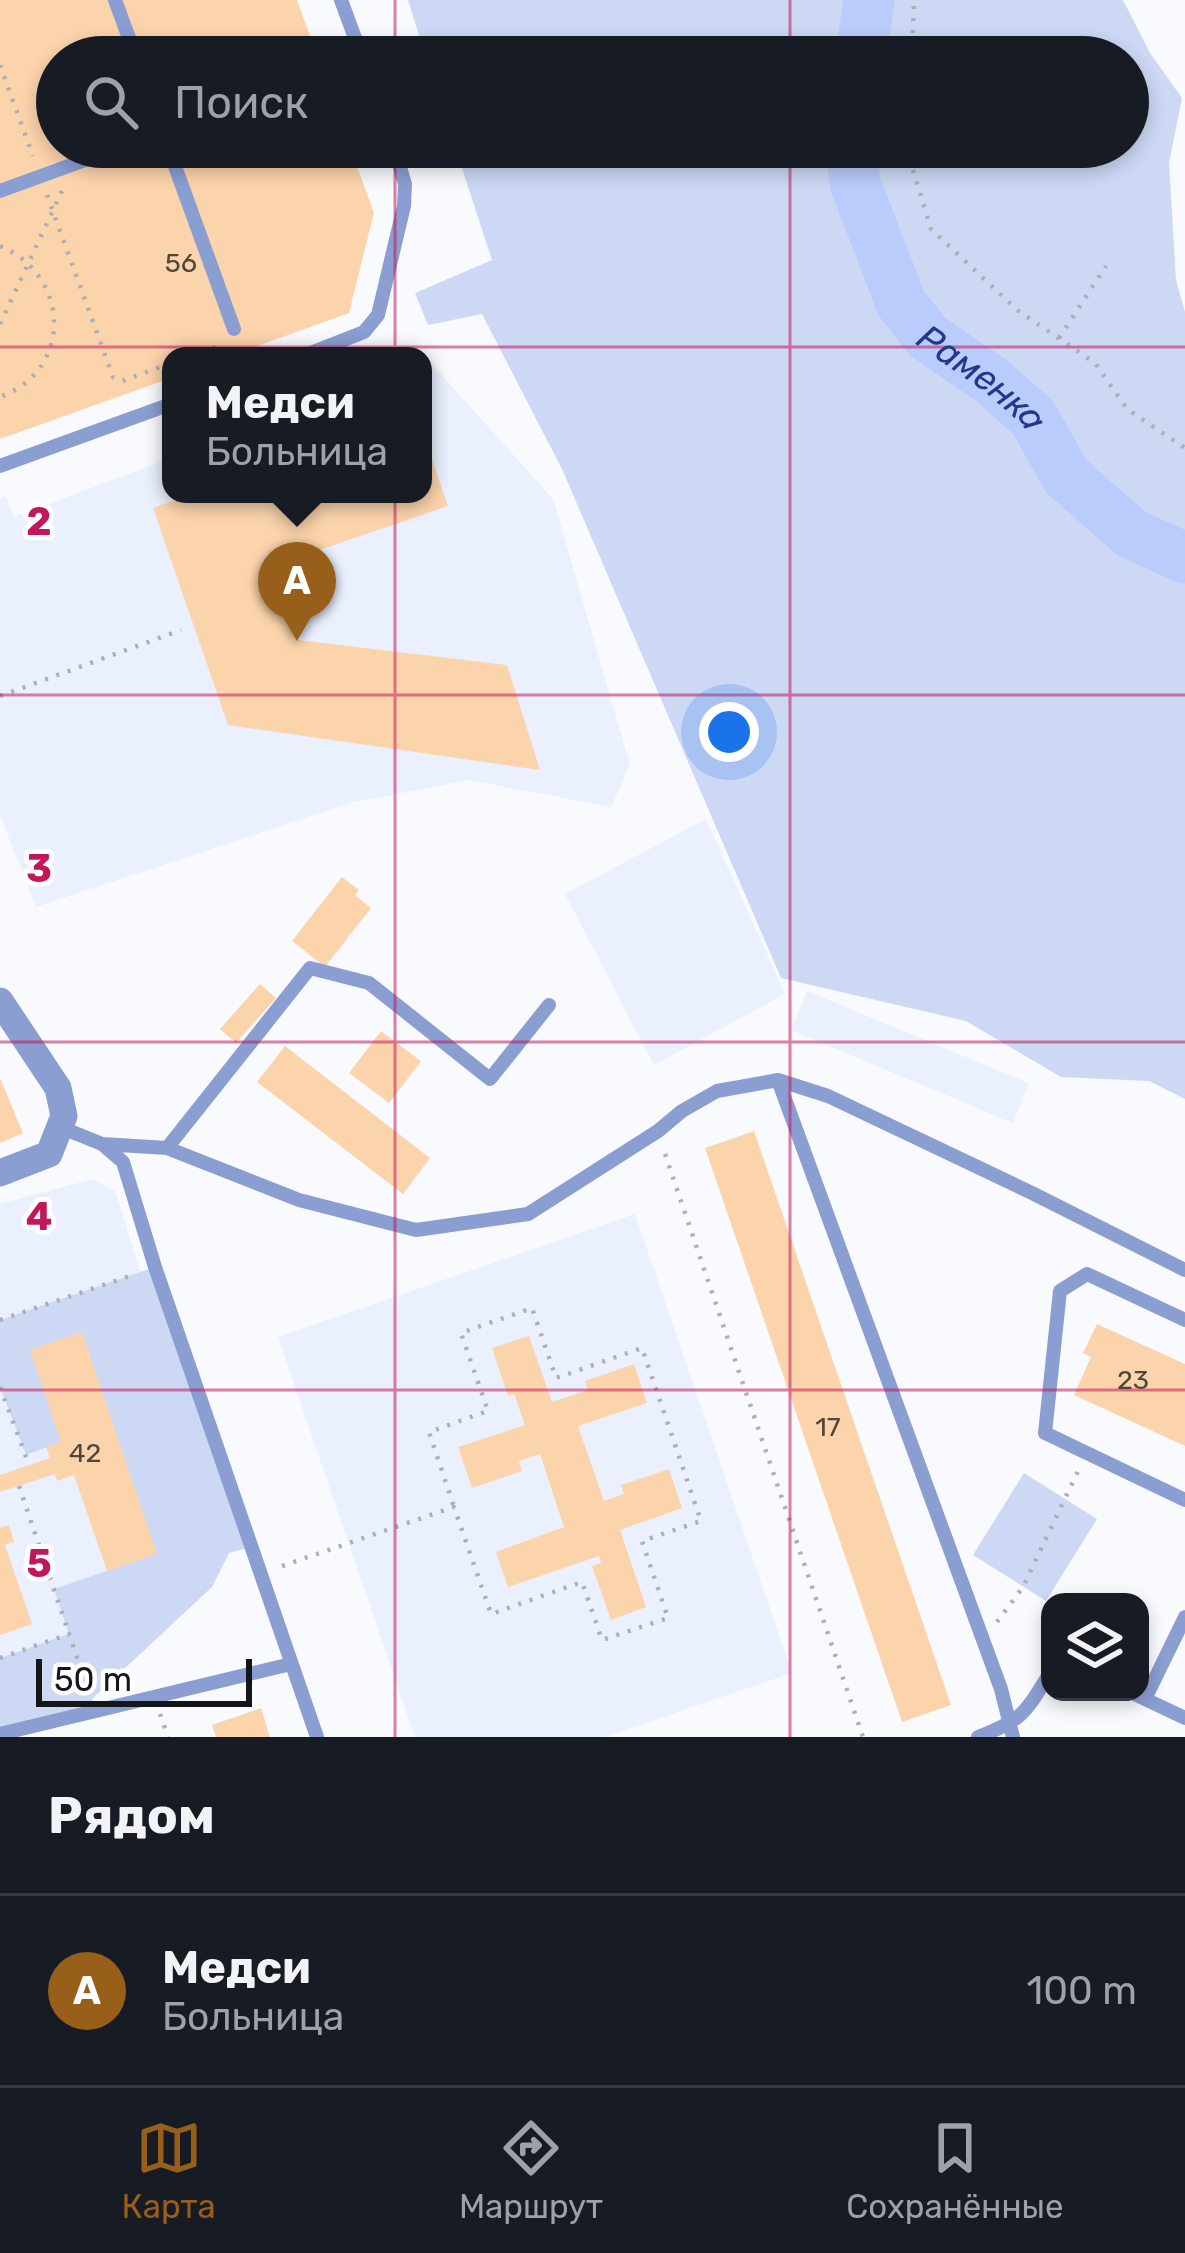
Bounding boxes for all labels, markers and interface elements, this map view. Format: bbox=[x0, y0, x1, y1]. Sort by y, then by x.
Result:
search box bbox=[36, 36, 1149, 168]
icon: search bbox=[78, 69, 144, 135]
text: Поиск bbox=[174, 76, 308, 129]
house number: 56 bbox=[165, 247, 197, 279]
water label: Раменка bbox=[909, 315, 1057, 437]
popup bbox=[162, 347, 432, 503]
text: Медси bbox=[206, 376, 355, 429]
text: Больница bbox=[206, 429, 388, 475]
text: 2 bbox=[26, 499, 52, 545]
pin: A bbox=[258, 542, 336, 641]
your location bbox=[699, 702, 759, 762]
text: 3 bbox=[26, 846, 52, 892]
text: 4 bbox=[26, 1194, 52, 1240]
house number: 23 bbox=[1117, 1364, 1149, 1396]
house number: 17 bbox=[815, 1411, 841, 1443]
house number: 42 bbox=[69, 1437, 101, 1469]
text: 5 bbox=[26, 1541, 52, 1587]
map controls bbox=[1041, 1593, 1149, 1701]
button: layers bbox=[1041, 1593, 1149, 1701]
scale bar bbox=[36, 1653, 252, 1706]
text: 50 m bbox=[54, 1660, 132, 1699]
text: Рядом bbox=[48, 1785, 215, 1846]
text: Медси bbox=[162, 1941, 311, 1994]
text: A bbox=[73, 1968, 101, 2014]
text: 100 m bbox=[1027, 1968, 1137, 2014]
text: Больница bbox=[162, 1994, 344, 2040]
tab: Карта bbox=[122, 2115, 216, 2226]
tab: Маршрут bbox=[459, 2115, 603, 2226]
tab: Сохранённые bbox=[846, 2115, 1063, 2226]

